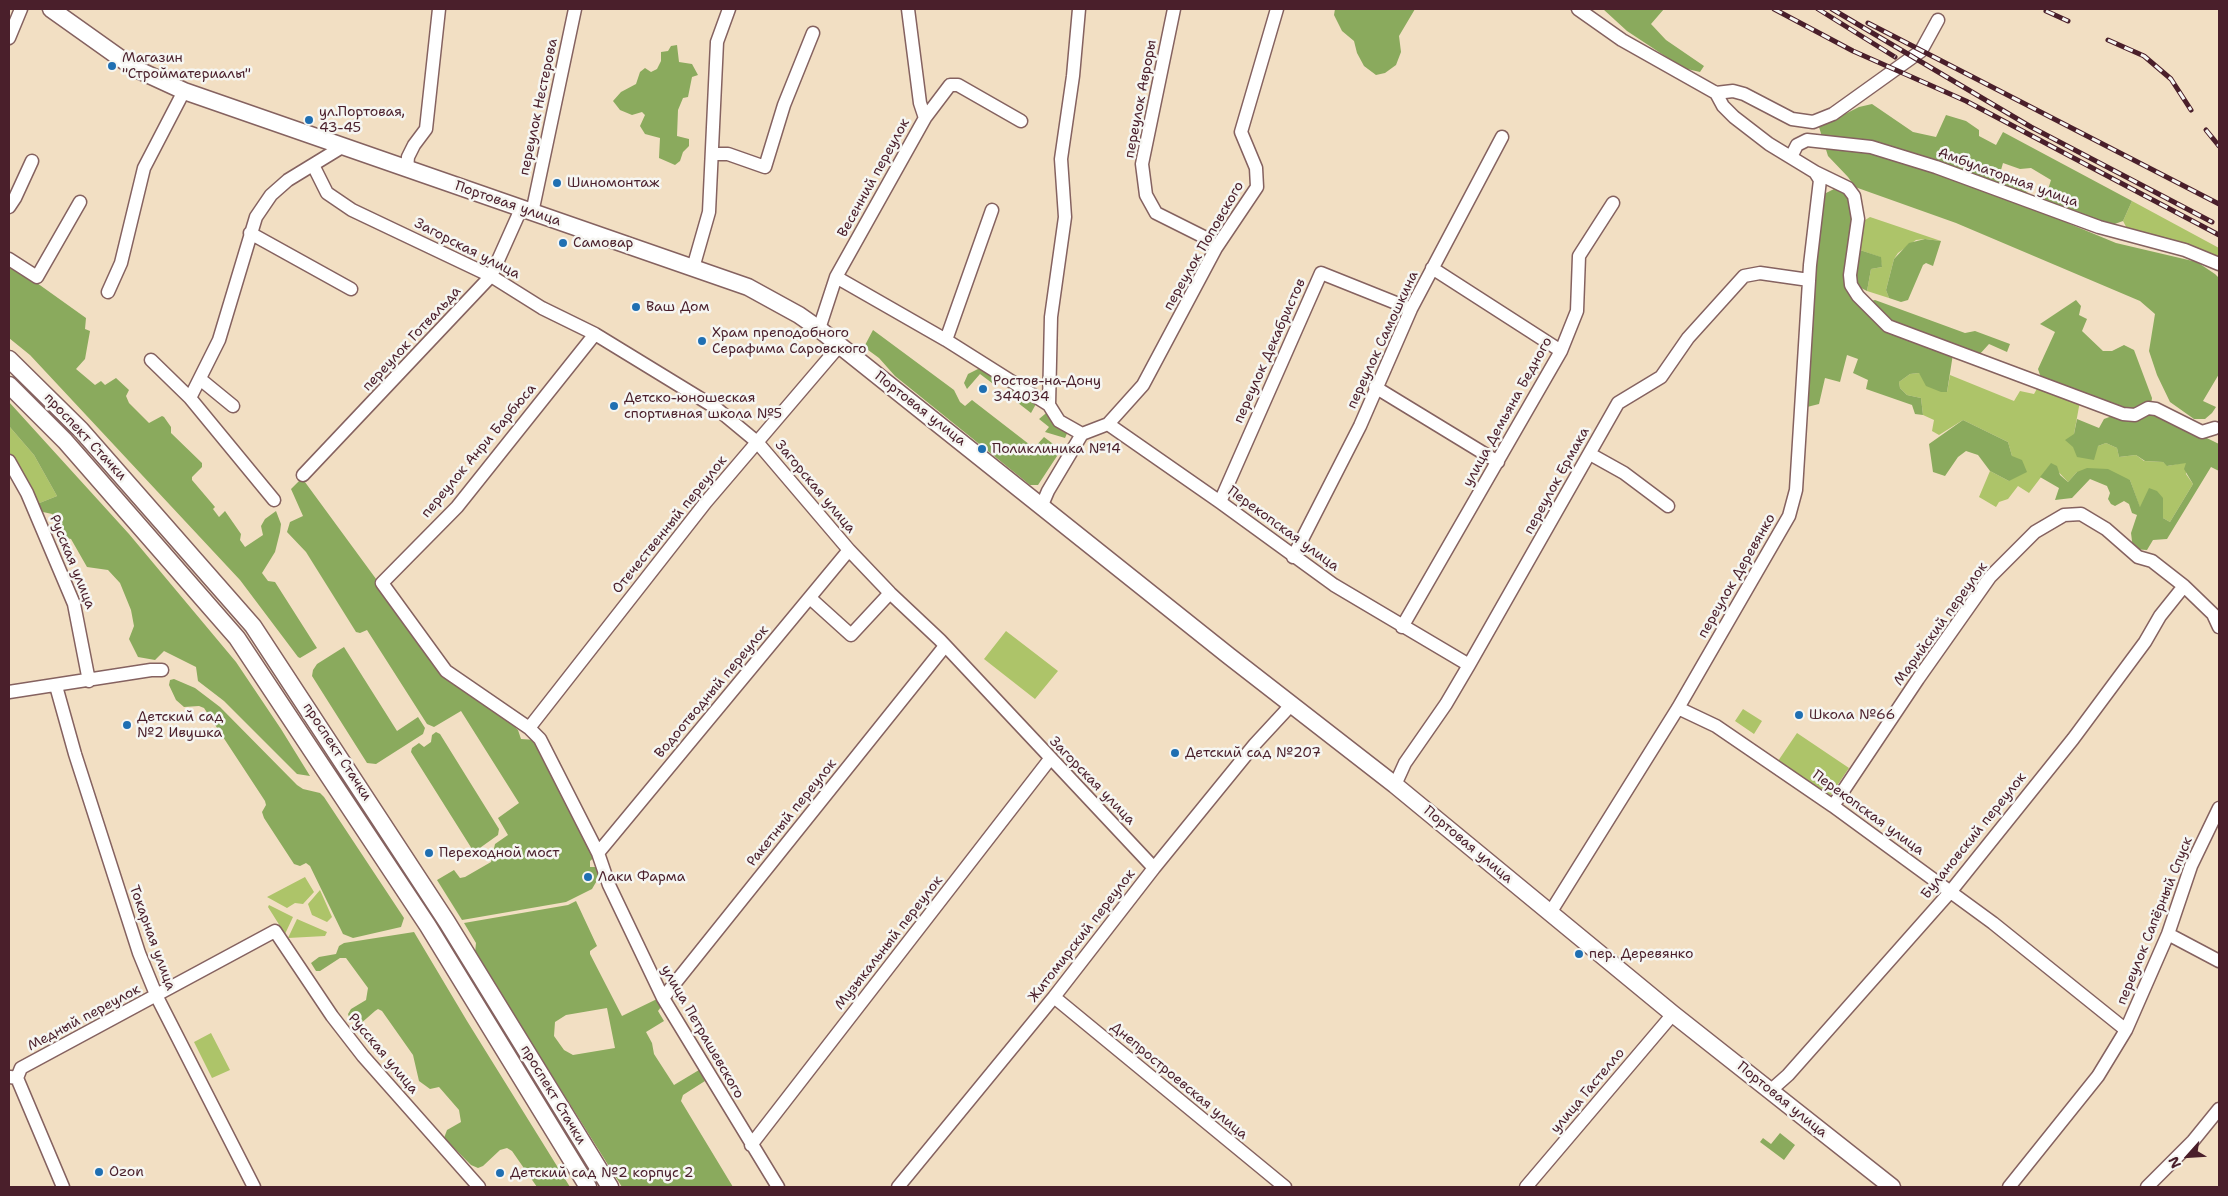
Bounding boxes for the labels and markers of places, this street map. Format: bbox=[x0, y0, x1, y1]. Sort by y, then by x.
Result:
place label: Магазин "Стройматериалы" bbox=[122, 50, 251, 82]
marker: Магазин "Стройматериалы" bbox=[106, 60, 118, 72]
place label: ул.Портовая, 43-45 bbox=[319, 104, 405, 136]
marker: ул.Портовая, 43-45 bbox=[303, 114, 315, 126]
place label: Шиномонтаж bbox=[567, 175, 659, 191]
marker: Шиномонтаж bbox=[551, 177, 563, 189]
place label: Самовар bbox=[573, 235, 633, 251]
marker: Самовар bbox=[557, 237, 569, 249]
place label: Ваш Дом bbox=[646, 299, 709, 315]
marker: Ваш Дом bbox=[630, 301, 642, 313]
place label: Храм преподобного Серафима Саровского bbox=[712, 325, 867, 358]
marker: Храм преподобного Серафима Саровского bbox=[696, 335, 708, 347]
place label: Ростов-на-Дону 344034 bbox=[993, 373, 1101, 406]
marker: Ростов-на-Дону 344034 bbox=[977, 383, 989, 395]
place label: Детско-юношеская спортивная школа №5 bbox=[624, 390, 782, 422]
marker: Детско-юношеская спортивная школа №5 bbox=[608, 400, 620, 412]
place label: Поликлиника №14 bbox=[992, 441, 1121, 457]
marker: Поликлиника №14 bbox=[976, 443, 988, 455]
place label: Школа №66 bbox=[1809, 707, 1895, 723]
place label: Детский сад №2 Ивушка bbox=[137, 709, 223, 742]
marker: Школа №66 bbox=[1793, 709, 1805, 721]
marker: Детский сад №2 Ивушка bbox=[121, 719, 133, 731]
place label: Детский сад №207 bbox=[1185, 745, 1321, 761]
marker: Детский сад №207 bbox=[1169, 747, 1181, 759]
place label: Переходной мост bbox=[439, 845, 559, 861]
marker: Переходной мост bbox=[423, 847, 435, 859]
place label: Лаки Фарма bbox=[598, 869, 685, 885]
marker: Лаки Фарма bbox=[582, 871, 594, 883]
place label: пер. Деревянко bbox=[1589, 946, 1693, 962]
marker: пер. Деревянко bbox=[1573, 948, 1585, 960]
place label: Ozon bbox=[109, 1164, 144, 1180]
place label: Детский сад №2 корпус 2 bbox=[510, 1165, 694, 1181]
marker: Ozon bbox=[93, 1166, 105, 1178]
marker: Детский сад №2 корпус 2 bbox=[494, 1167, 506, 1179]

